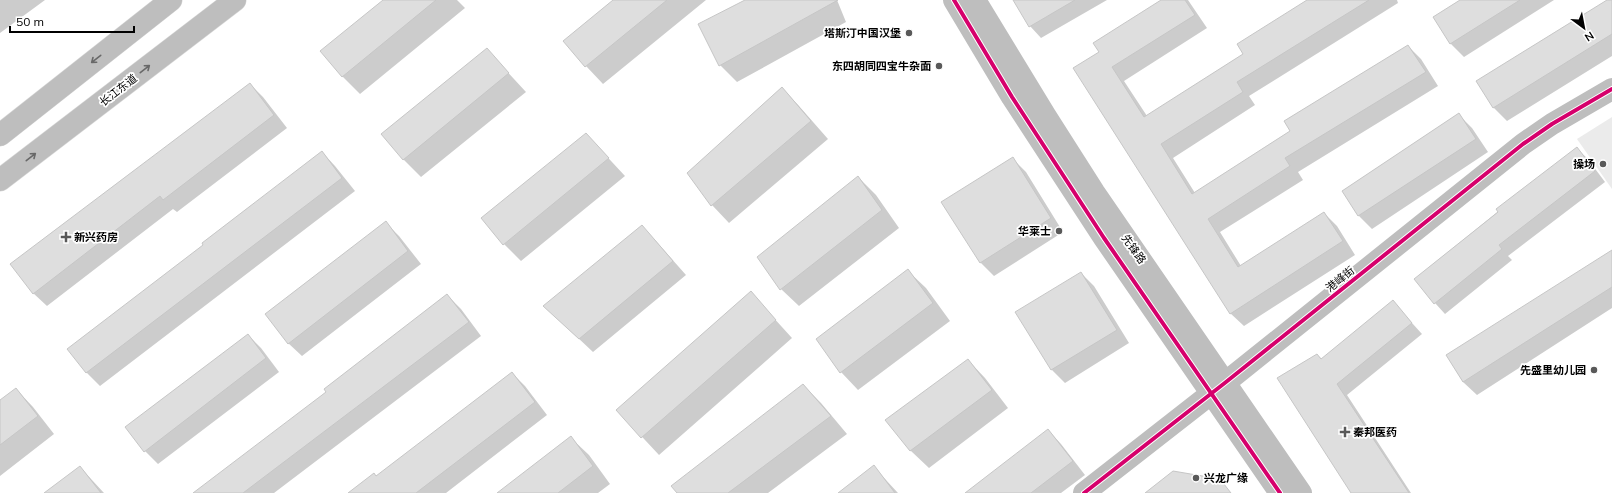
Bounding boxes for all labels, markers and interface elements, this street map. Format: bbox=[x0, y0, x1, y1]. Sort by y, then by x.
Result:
scale bar bbox=[10, 8, 134, 34]
north arrow bbox=[1564, 8, 1604, 48]
text: 50 m bbox=[16, 14, 44, 29]
place label: 塔斯汀中国汉堡 bbox=[824, 26, 901, 40]
marker: 塔斯汀中国汉堡 bbox=[904, 28, 914, 38]
text: N bbox=[1582, 28, 1597, 45]
one-way arrow bbox=[91, 55, 102, 63]
place label: 东四胡同四宝牛杂面 bbox=[832, 59, 931, 73]
marker: 东四胡同四宝牛杂面 bbox=[934, 61, 944, 71]
one-way arrow bbox=[140, 65, 151, 73]
street label: 长江东道 bbox=[96, 71, 140, 109]
one-way arrow bbox=[25, 152, 36, 161]
place label: 操场 bbox=[1573, 157, 1595, 171]
marker: 操场 bbox=[1598, 159, 1608, 169]
place label: 华莱士 bbox=[1018, 224, 1051, 238]
marker: 华莱士 bbox=[1054, 226, 1064, 236]
place label: 新兴药房 bbox=[74, 230, 118, 244]
street label: 先锋路 bbox=[1119, 231, 1149, 267]
marker: 新兴药房 bbox=[61, 232, 71, 242]
street label: 港峰街 bbox=[1323, 263, 1357, 295]
place label: 先盛里幼儿园 bbox=[1520, 363, 1586, 377]
marker: 先盛里幼儿园 bbox=[1589, 365, 1599, 375]
place label: 秦邦医药 bbox=[1353, 425, 1397, 439]
marker: 秦邦医药 bbox=[1340, 427, 1350, 437]
place label: 兴龙广缘 bbox=[1204, 471, 1248, 485]
marker: 兴龙广缘 bbox=[1191, 473, 1201, 483]

